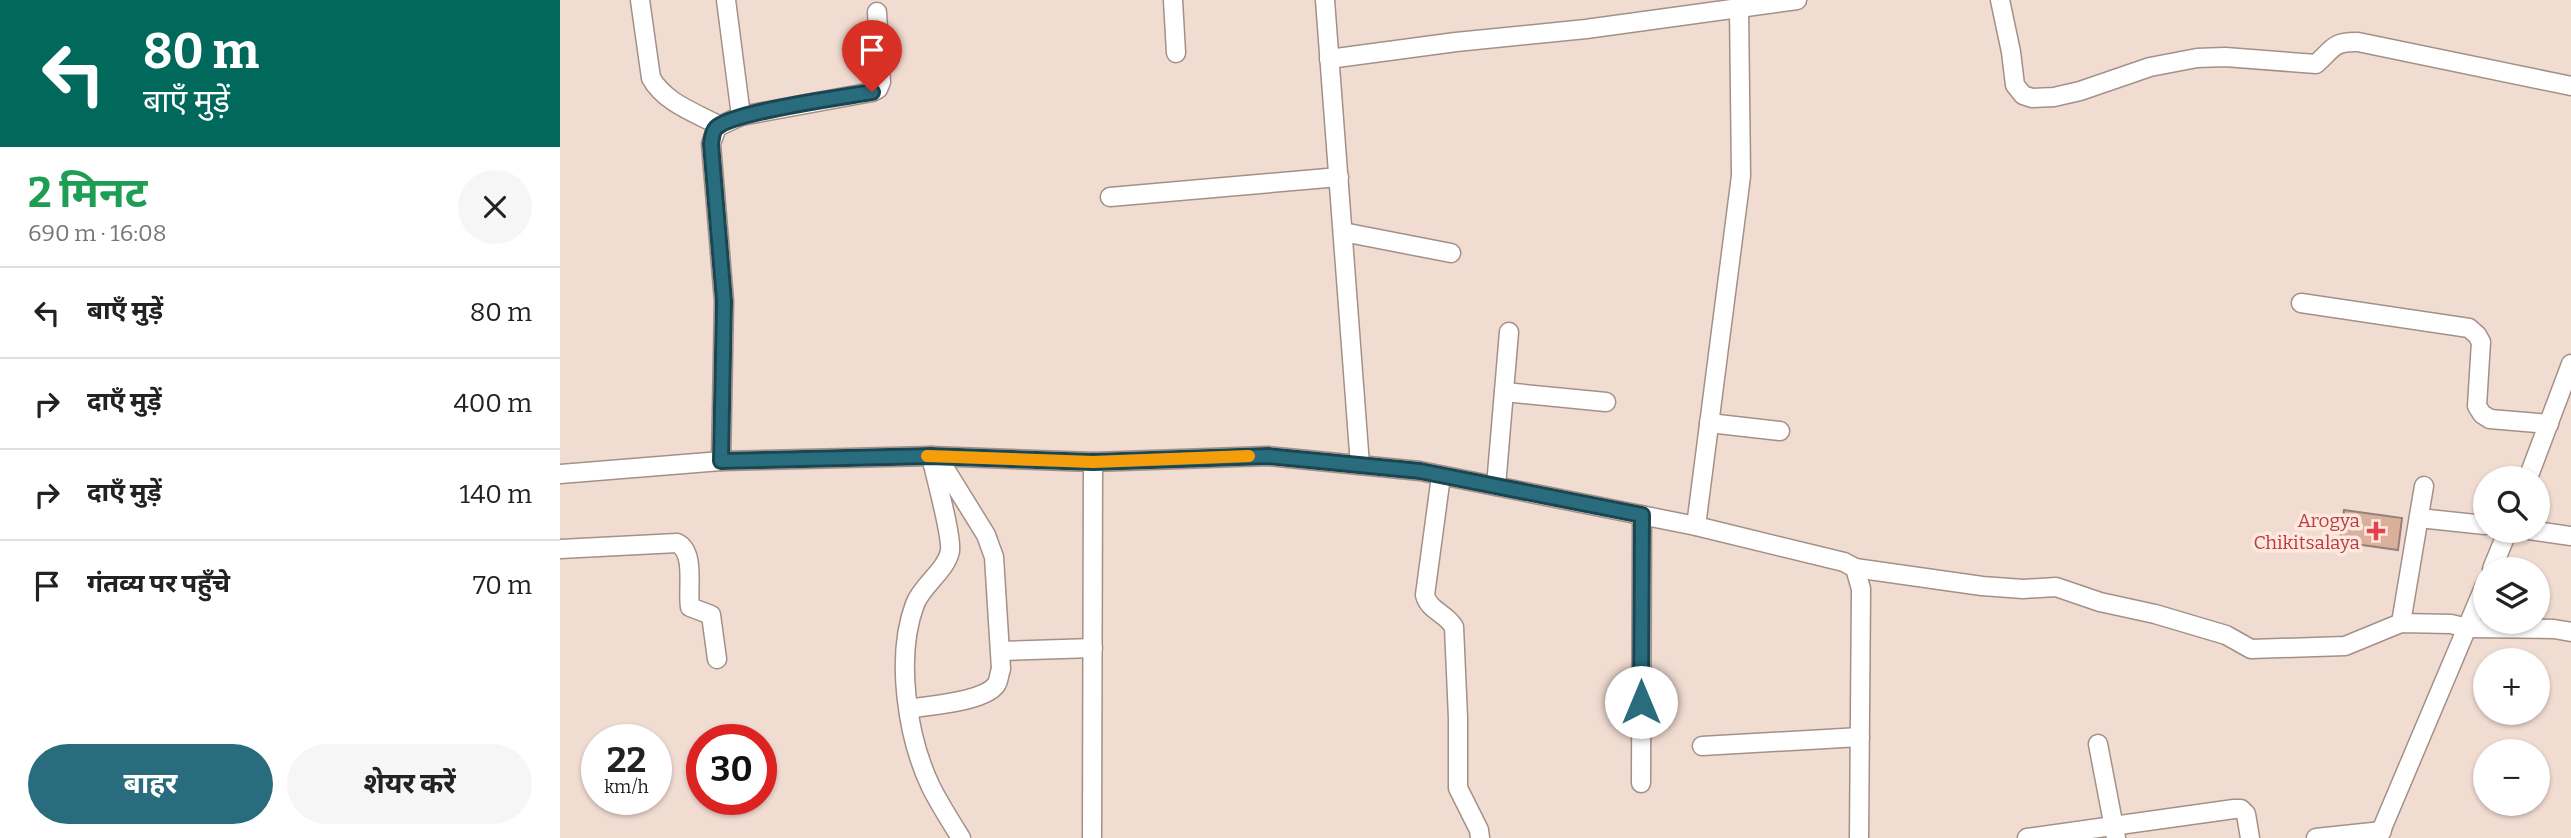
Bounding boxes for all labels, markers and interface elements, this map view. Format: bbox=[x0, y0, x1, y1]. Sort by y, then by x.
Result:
pin bbox=[842, 20, 902, 92]
text: 80 m bbox=[143, 22, 259, 81]
icon: left bbox=[28, 28, 119, 119]
icon: arrive bbox=[853, 31, 891, 69]
text: बाएँ मुड़ें bbox=[143, 82, 230, 120]
text: 2 मिनट bbox=[28, 168, 147, 218]
button: close bbox=[458, 170, 532, 244]
text: 690 m · 16:08 bbox=[28, 219, 167, 247]
icon: left bbox=[28, 294, 66, 332]
text: बाएँ मुड़ें bbox=[87, 295, 163, 326]
text: 80 m bbox=[470, 297, 532, 328]
icon: right bbox=[28, 385, 66, 423]
text: दाएँ मुड़ें bbox=[87, 386, 162, 417]
text: 400 m bbox=[453, 388, 532, 419]
map controls bbox=[2473, 466, 2550, 816]
button: search bbox=[2473, 466, 2550, 543]
icon: right bbox=[28, 476, 66, 514]
text: दाएँ मुड़ें bbox=[87, 477, 162, 508]
text: 140 m bbox=[460, 479, 532, 510]
place label: Arogya Chikitsalaya bbox=[2253, 509, 2361, 554]
marker: Arogya Chikitsalaya bbox=[2366, 521, 2386, 541]
button: layers bbox=[2473, 557, 2550, 634]
icon: arrive bbox=[28, 567, 66, 605]
text: गंतव्य पर पहुँचे bbox=[87, 568, 230, 599]
text: 70 m bbox=[473, 570, 532, 601]
button: + bbox=[2473, 648, 2550, 725]
position arrow bbox=[1604, 665, 1678, 739]
speed limit sign: 30 bbox=[686, 724, 777, 815]
text: 22 bbox=[607, 739, 646, 781]
button: − bbox=[2473, 739, 2550, 816]
button: बाहर bbox=[28, 744, 273, 824]
button: शेयर करें bbox=[287, 744, 532, 824]
text: km/h bbox=[604, 776, 649, 798]

